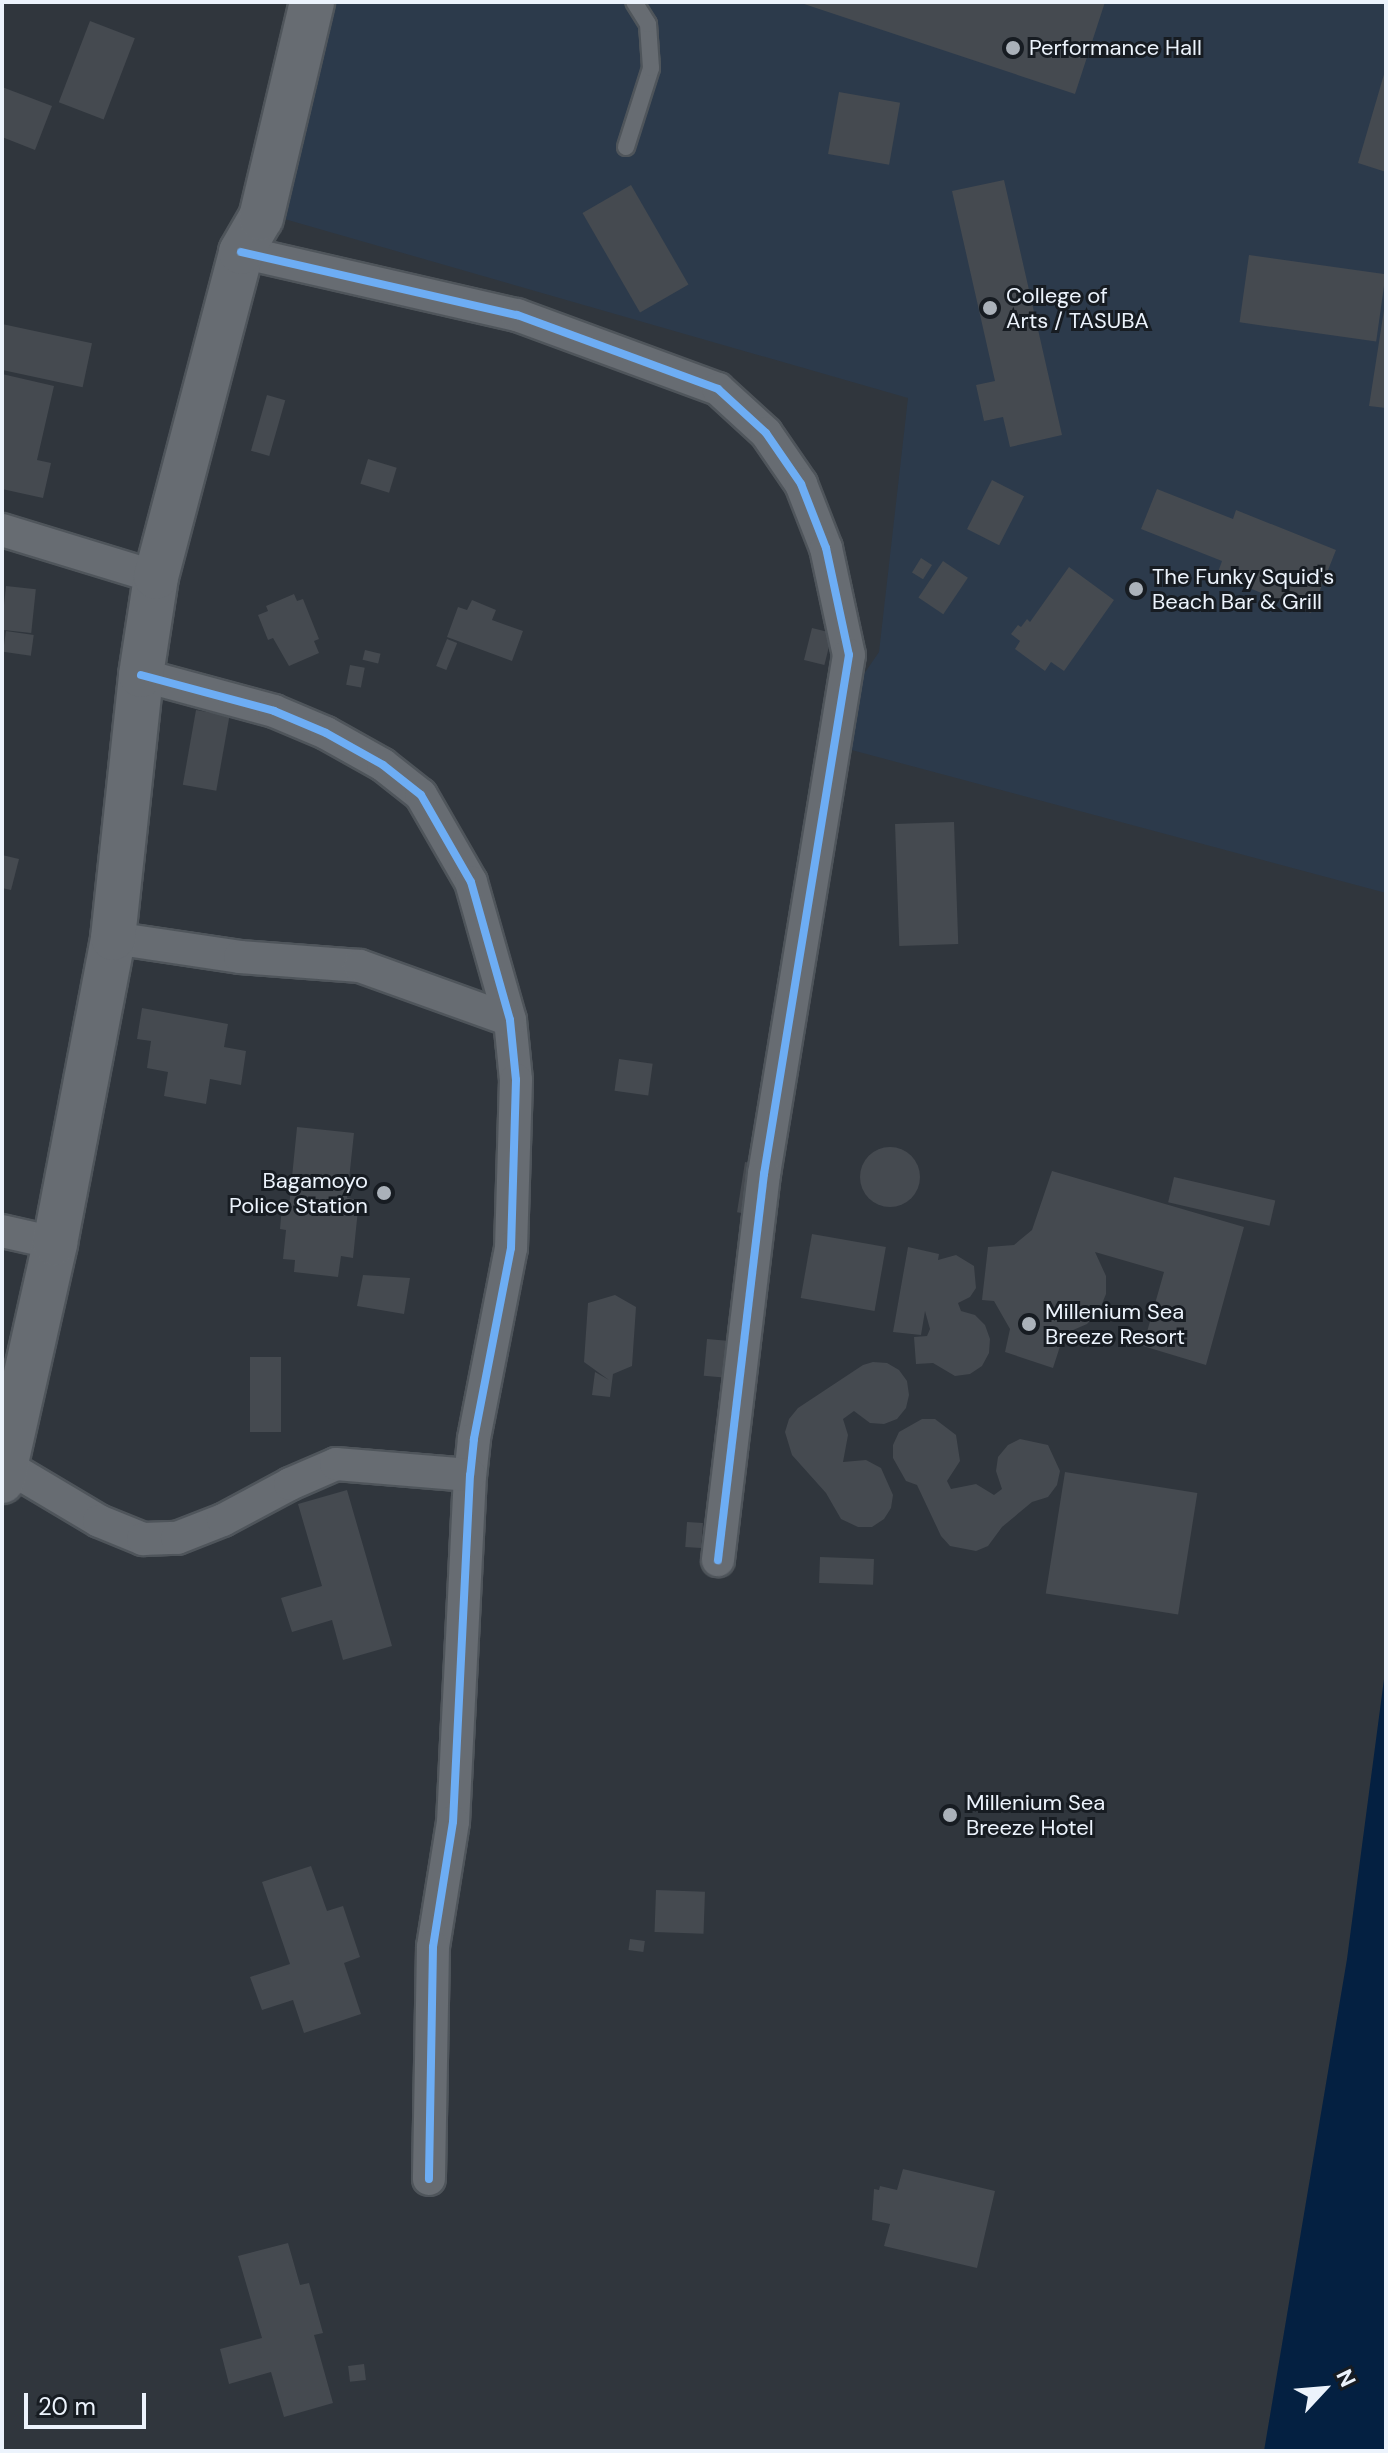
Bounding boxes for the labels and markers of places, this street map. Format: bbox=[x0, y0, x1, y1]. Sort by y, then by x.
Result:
place label: Performance Hall bbox=[1029, 35, 1202, 61]
marker: Performance Hall bbox=[1004, 39, 1022, 57]
place label: College of Arts / TASUBA bbox=[1006, 282, 1149, 334]
marker: College of Arts / TASUBA bbox=[981, 299, 999, 317]
place label: The Funky Squid's Beach Bar & Grill bbox=[1152, 563, 1334, 614]
marker: The Funky Squid's Beach Bar & Grill bbox=[1127, 580, 1145, 598]
place label: Bagamoyo Police Station bbox=[229, 1167, 368, 1218]
marker: Bagamoyo Police Station bbox=[375, 1184, 393, 1202]
place label: Millenium Sea Breeze Resort bbox=[1045, 1298, 1185, 1350]
marker: Millenium Sea Breeze Resort bbox=[1020, 1315, 1038, 1333]
place label: Millenium Sea Breeze Hotel bbox=[966, 1789, 1105, 1840]
marker: Millenium Sea Breeze Hotel bbox=[941, 1806, 959, 1824]

